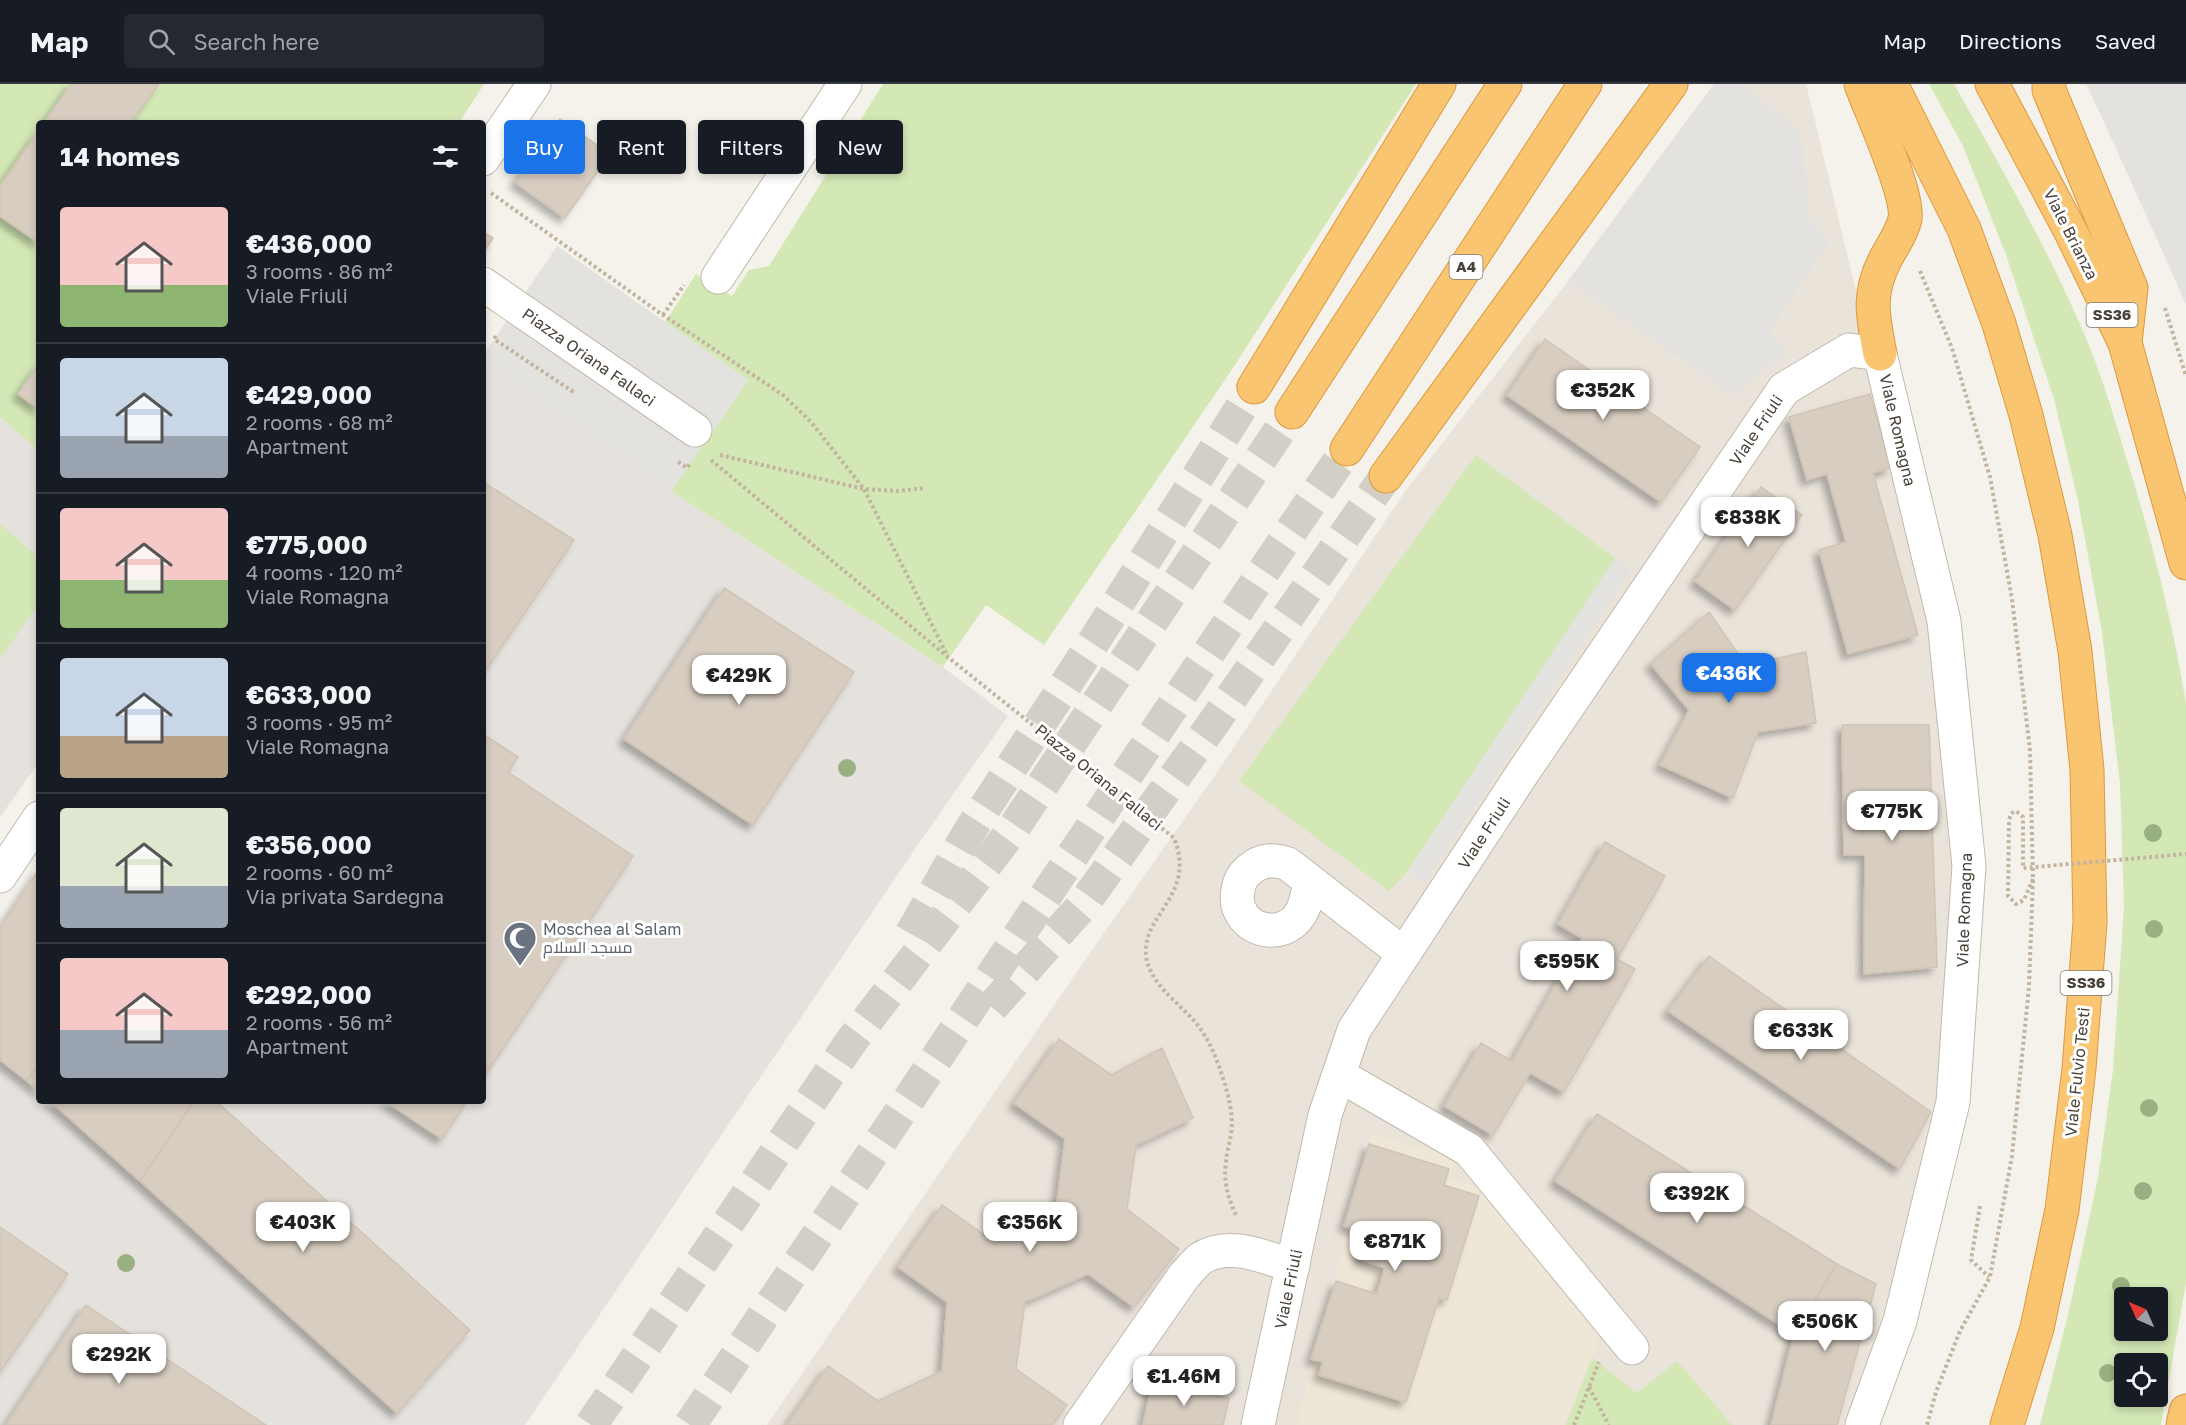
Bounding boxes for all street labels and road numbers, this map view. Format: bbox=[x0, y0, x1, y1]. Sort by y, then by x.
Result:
street label: Viale Brianza bbox=[2039, 185, 2103, 283]
road number: A4 bbox=[1450, 255, 1482, 279]
street label: Piazza Oriana Fallaci bbox=[518, 303, 660, 411]
road number: SS36 bbox=[2086, 303, 2138, 327]
street label: Viale Romagna bbox=[1875, 372, 1921, 488]
street label: Viale Friuli bbox=[1725, 391, 1787, 469]
street label: Piazza Oriana Fallaci bbox=[1031, 719, 1167, 835]
street label: Viale Friuli bbox=[1453, 793, 1515, 873]
street label: Viale Romagna bbox=[1952, 852, 1976, 968]
road number: SS36 bbox=[2060, 971, 2112, 995]
street label: Viale Fulvio Testi bbox=[2060, 1006, 2094, 1138]
street label: Viale Friuli bbox=[1270, 1247, 1306, 1331]

